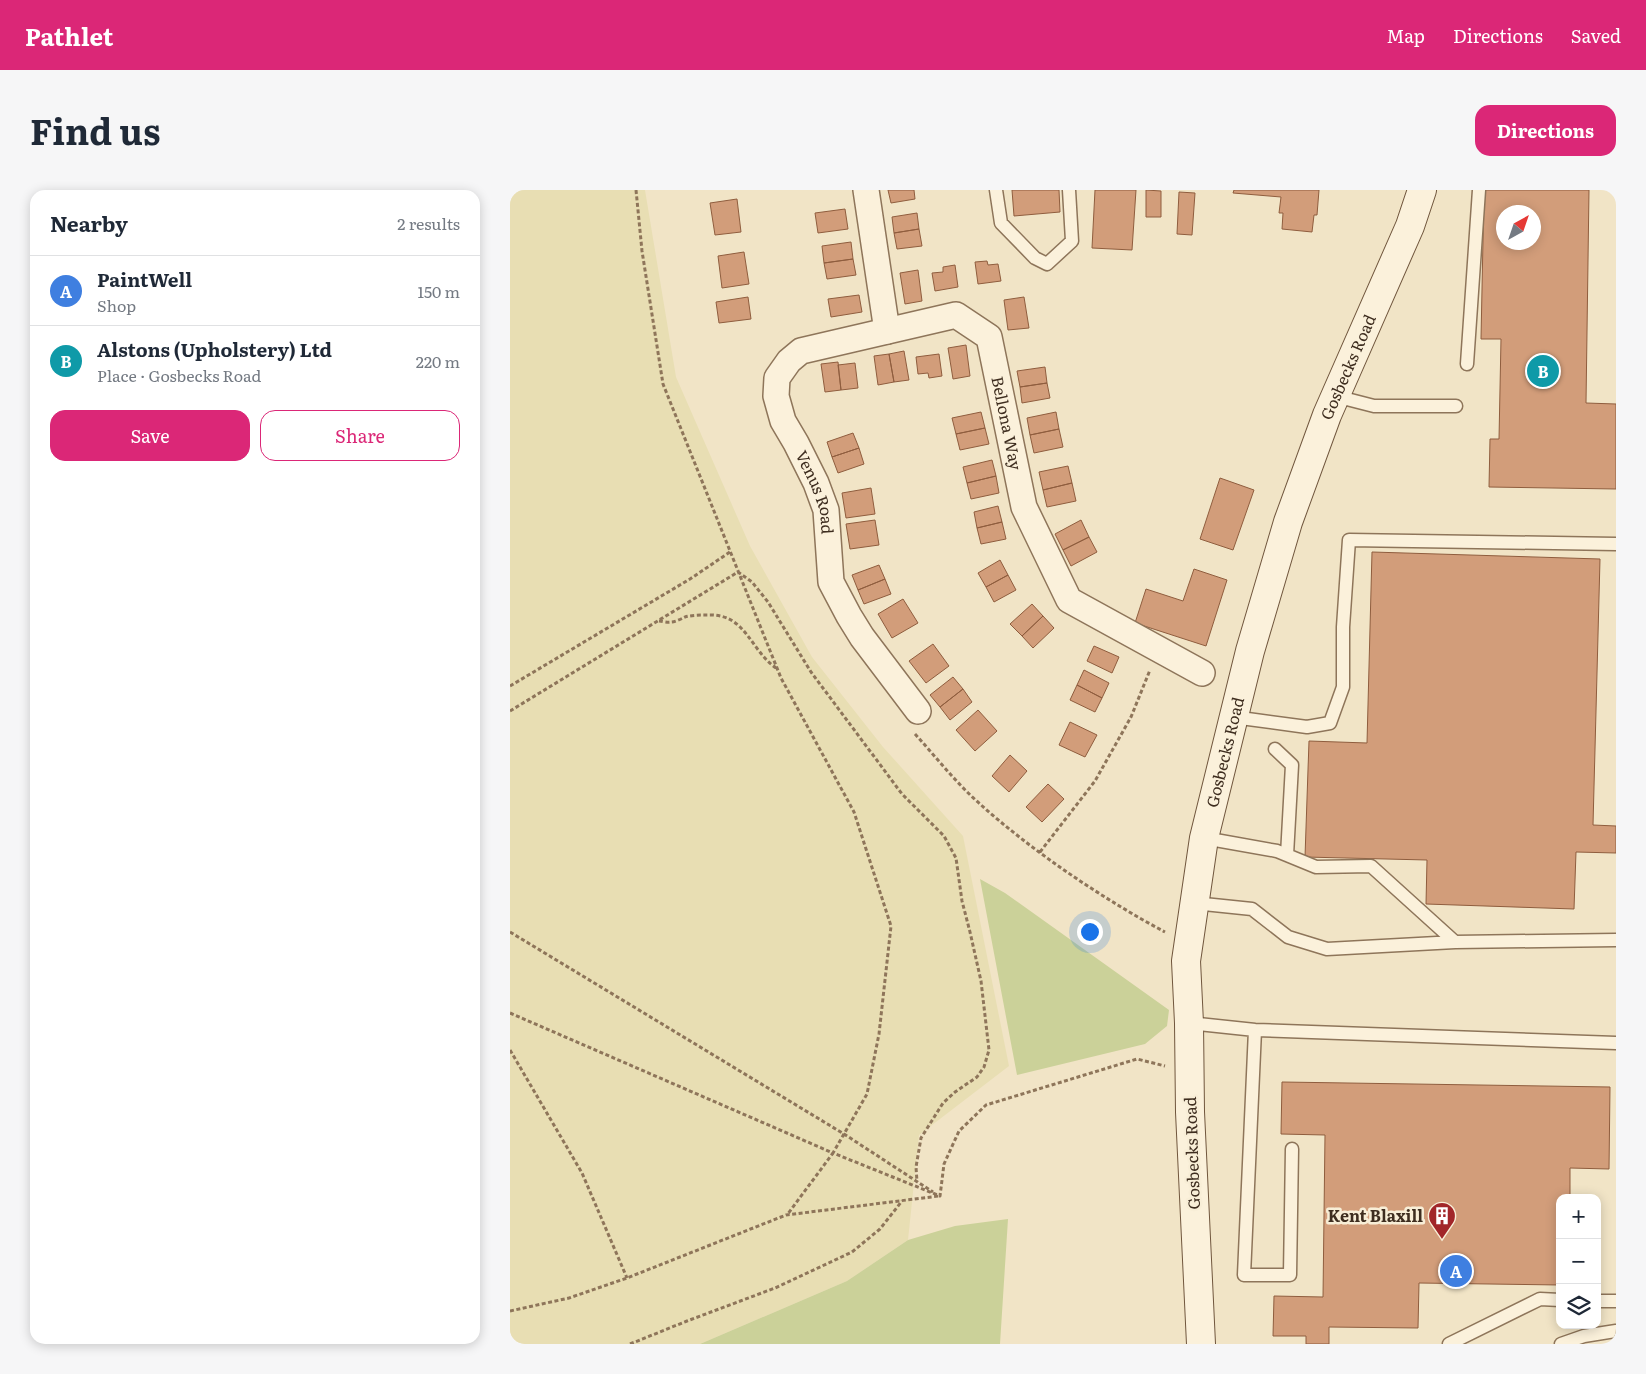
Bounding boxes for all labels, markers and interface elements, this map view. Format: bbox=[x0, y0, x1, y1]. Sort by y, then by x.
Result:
text: Pathlet bbox=[25, 18, 113, 53]
text: Map bbox=[1387, 22, 1425, 49]
text: Directions bbox=[1453, 22, 1543, 49]
text: Saved bbox=[1571, 22, 1621, 49]
text: Find us bbox=[30, 104, 160, 156]
button: Directions bbox=[1475, 105, 1616, 156]
north arrow bbox=[1496, 205, 1541, 250]
text: Nearby bbox=[50, 207, 128, 238]
text: 2 results bbox=[397, 211, 460, 235]
text: PaintWell bbox=[97, 265, 192, 293]
text: A bbox=[60, 279, 72, 303]
text: 150 m bbox=[417, 279, 460, 303]
text: Shop bbox=[97, 293, 136, 317]
street label: Gosbecks Road bbox=[1313, 310, 1381, 423]
text: Alstons (Upholstery) Ltd bbox=[97, 335, 332, 363]
text: B bbox=[60, 349, 72, 373]
text: 220 m bbox=[416, 349, 460, 373]
pin: B bbox=[1527, 352, 1559, 390]
text: Place · Gosbecks Road bbox=[97, 363, 261, 387]
street label: Bellona Way bbox=[986, 374, 1029, 473]
button: Save bbox=[50, 410, 250, 461]
button: Share bbox=[260, 410, 460, 461]
street label: Venus Road bbox=[791, 446, 841, 535]
street label: Gosbecks Road bbox=[1199, 694, 1249, 810]
your location bbox=[1077, 919, 1103, 945]
street label: Gosbecks Road bbox=[1177, 1096, 1205, 1210]
map controls bbox=[1556, 1194, 1601, 1329]
button: + bbox=[1556, 1194, 1601, 1239]
building icon: Kent Blaxill bbox=[1427, 1201, 1457, 1240]
place label: Kent Blaxill bbox=[1328, 1203, 1423, 1227]
button: − bbox=[1556, 1239, 1601, 1284]
pin: A bbox=[1440, 1252, 1472, 1290]
button: layers bbox=[1556, 1284, 1601, 1329]

